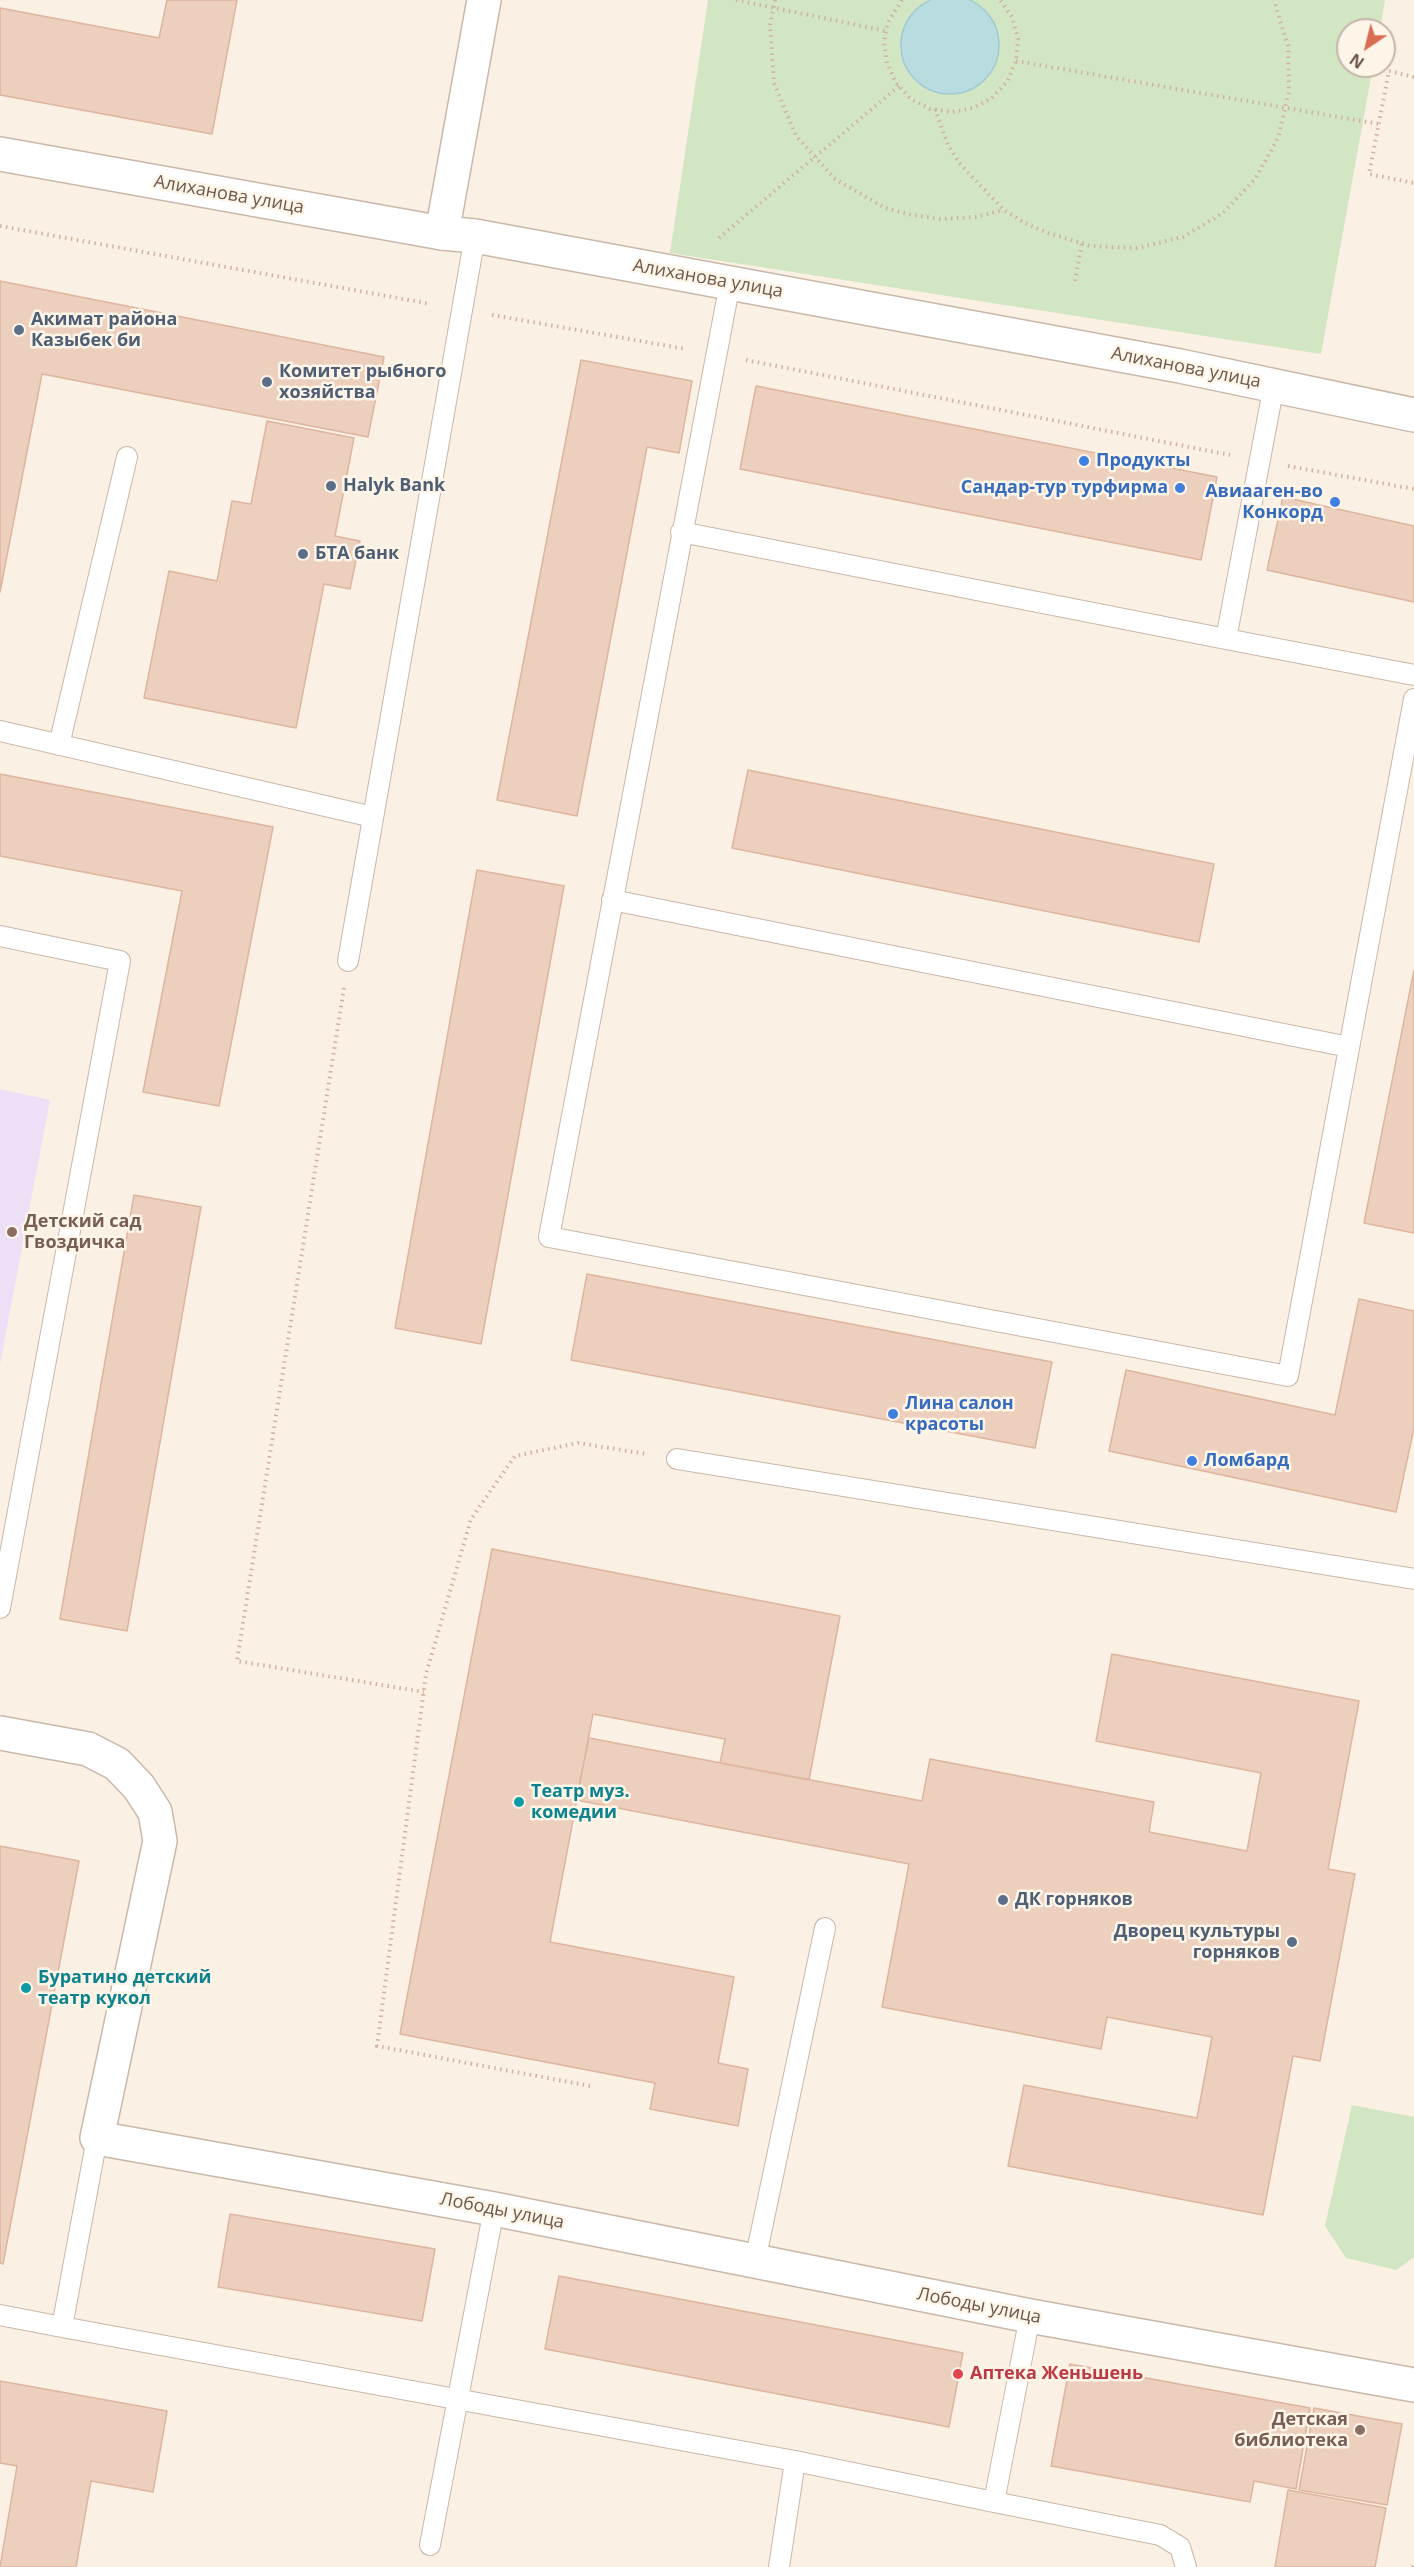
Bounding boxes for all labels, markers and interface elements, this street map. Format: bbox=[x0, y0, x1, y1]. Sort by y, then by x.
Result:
north arrow bbox=[1336, 18, 1396, 78]
text: N bbox=[1345, 48, 1368, 74]
street label: Алиханова улица bbox=[152, 171, 306, 219]
street label: Алиханова улица bbox=[631, 255, 785, 303]
place label: Акимат района Казыбек би bbox=[31, 309, 177, 352]
marker: Акимат района Казыбек би bbox=[12, 323, 26, 337]
street label: Алиханова улица bbox=[1109, 343, 1263, 393]
place label: Комитет рыбного хозяйства bbox=[279, 361, 446, 404]
marker: Комитет рыбного хозяйства bbox=[260, 375, 274, 389]
place label: Продукты bbox=[1096, 450, 1191, 472]
marker: Продукты bbox=[1077, 454, 1091, 468]
place label: Halyk Bank bbox=[343, 475, 445, 497]
place label: Сандар-тур турфирма bbox=[961, 477, 1168, 499]
marker: Halyk Bank bbox=[324, 479, 338, 493]
marker: Сандар-тур турфирма bbox=[1173, 481, 1187, 495]
place label: Авиааген-во Конкорд bbox=[1205, 481, 1323, 524]
marker: Авиааген-во Конкорд bbox=[1328, 495, 1342, 509]
place label: БТА банк bbox=[315, 543, 399, 565]
marker: БТА банк bbox=[296, 547, 310, 561]
place label: Детский сад Гвоздичка bbox=[24, 1211, 141, 1254]
marker: Детский сад Гвоздичка bbox=[5, 1225, 19, 1239]
place label: Лина салон красоты bbox=[905, 1393, 1014, 1436]
marker: Лина салон красоты bbox=[886, 1407, 900, 1421]
place label: Ломбард bbox=[1204, 1450, 1289, 1472]
marker: Ломбард bbox=[1185, 1454, 1199, 1468]
place label: Театр муз. комедии bbox=[531, 1781, 630, 1824]
marker: Театр муз. комедии bbox=[512, 1795, 526, 1809]
place label: ДК горняков bbox=[1015, 1889, 1133, 1911]
marker: ДК горняков bbox=[996, 1893, 1010, 1907]
place label: Дворец культуры горняков bbox=[1114, 1921, 1280, 1964]
marker: Дворец культуры горняков bbox=[1285, 1935, 1299, 1949]
place label: Буратино детский театр кукол bbox=[38, 1967, 212, 2010]
marker: Буратино детский театр кукол bbox=[19, 1981, 33, 1995]
street label: Лободы улица bbox=[438, 2188, 566, 2234]
street label: Лободы улица bbox=[915, 2283, 1043, 2329]
place label: Аптека Женьшень bbox=[970, 2363, 1143, 2385]
marker: Аптека Женьшень bbox=[951, 2367, 965, 2381]
place label: Детская библиотека bbox=[1234, 2409, 1348, 2452]
marker: Детская библиотека bbox=[1353, 2423, 1367, 2437]

